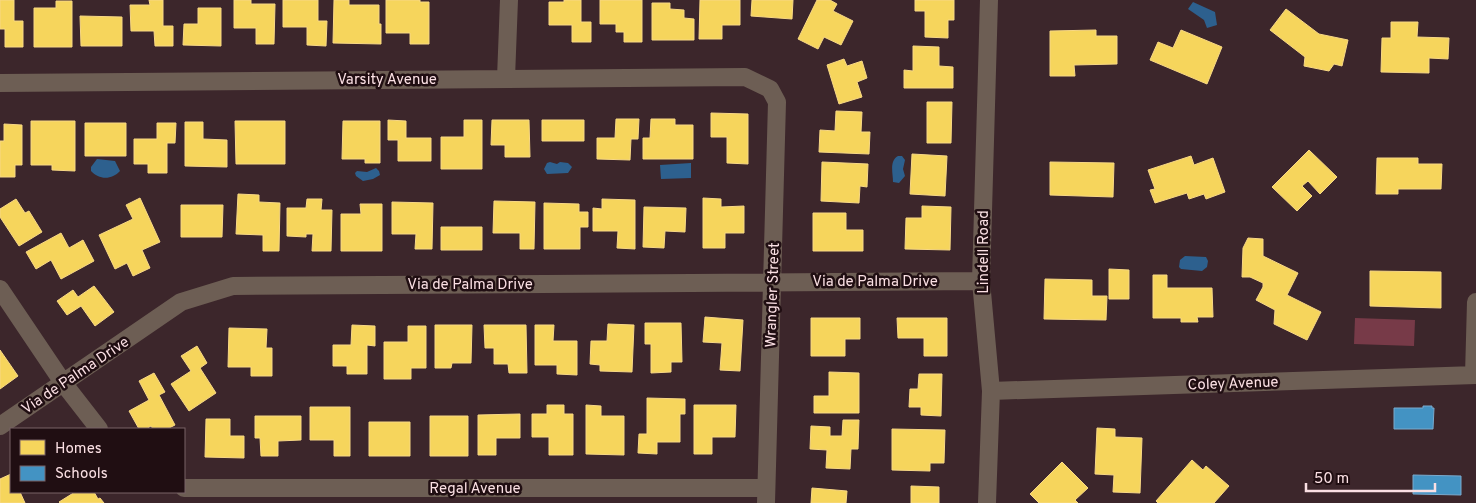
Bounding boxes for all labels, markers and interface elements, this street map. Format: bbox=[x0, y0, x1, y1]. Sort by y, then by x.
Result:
street label: Varsity Avenue bbox=[337, 71, 437, 90]
street label: Lindell Road bbox=[975, 210, 994, 294]
street label: Wrangler Street bbox=[762, 242, 785, 348]
street label: Via de Palma Drive bbox=[812, 273, 938, 292]
street label: Via de Palma Drive bbox=[407, 276, 533, 295]
street label: Via de Palma Drive bbox=[18, 333, 133, 419]
street label: Coley Avenue bbox=[1187, 373, 1279, 396]
legend bbox=[10, 428, 185, 493]
text: Homes bbox=[55, 440, 102, 459]
scale bar bbox=[1306, 460, 1435, 492]
text: Schools bbox=[55, 465, 108, 484]
text: 50 m bbox=[1314, 470, 1349, 489]
street label: Regal Avenue bbox=[429, 480, 521, 499]

